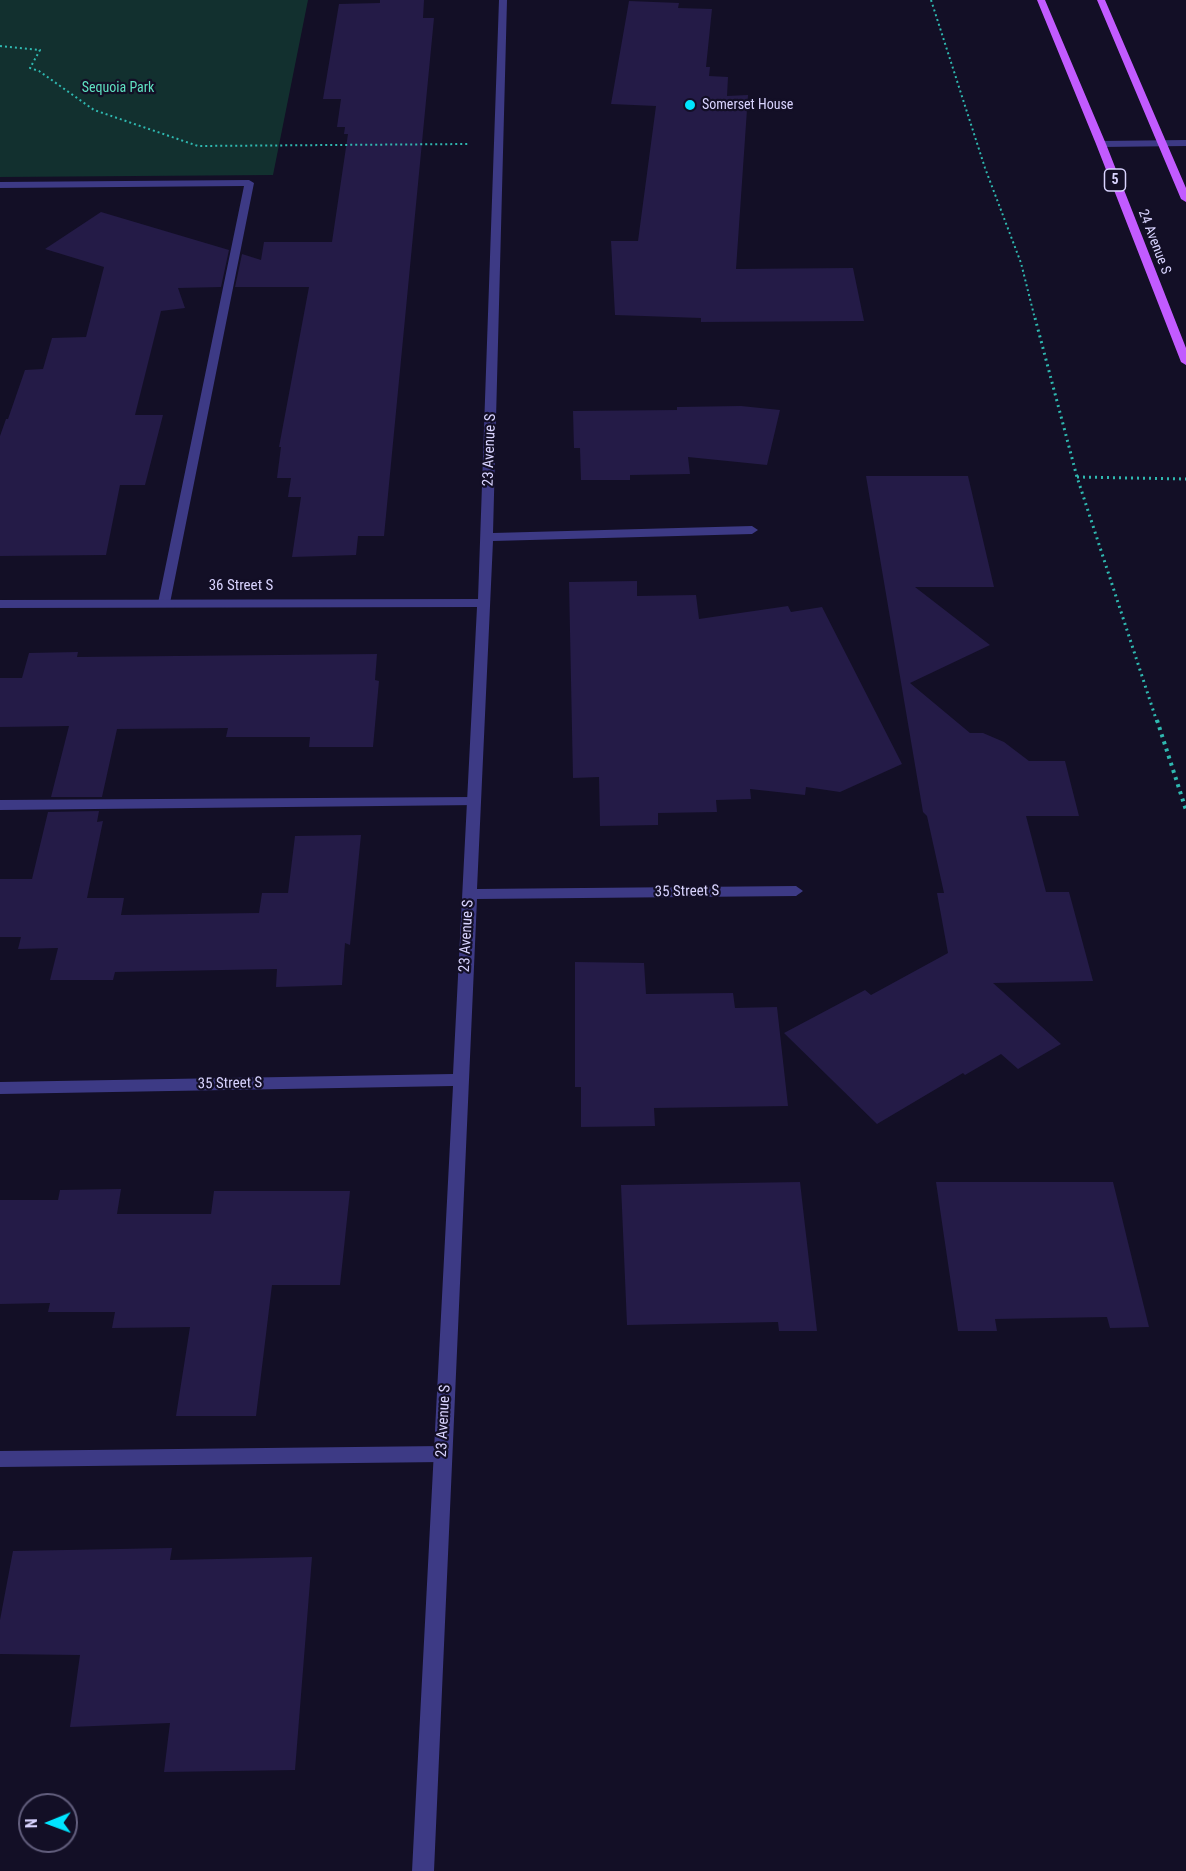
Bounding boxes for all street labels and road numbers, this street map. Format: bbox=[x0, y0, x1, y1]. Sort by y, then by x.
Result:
road number: 5 bbox=[1104, 169, 1126, 191]
street label: 24 Avenue S bbox=[1134, 207, 1174, 277]
street label: 23 Avenue S bbox=[480, 413, 500, 487]
street label: 36 Street S bbox=[209, 577, 273, 595]
street label: 35 Street S bbox=[655, 882, 719, 902]
street label: 23 Avenue S bbox=[456, 899, 478, 973]
street label: 35 Street S bbox=[198, 1074, 262, 1094]
street label: 23 Avenue S bbox=[433, 1384, 455, 1458]

